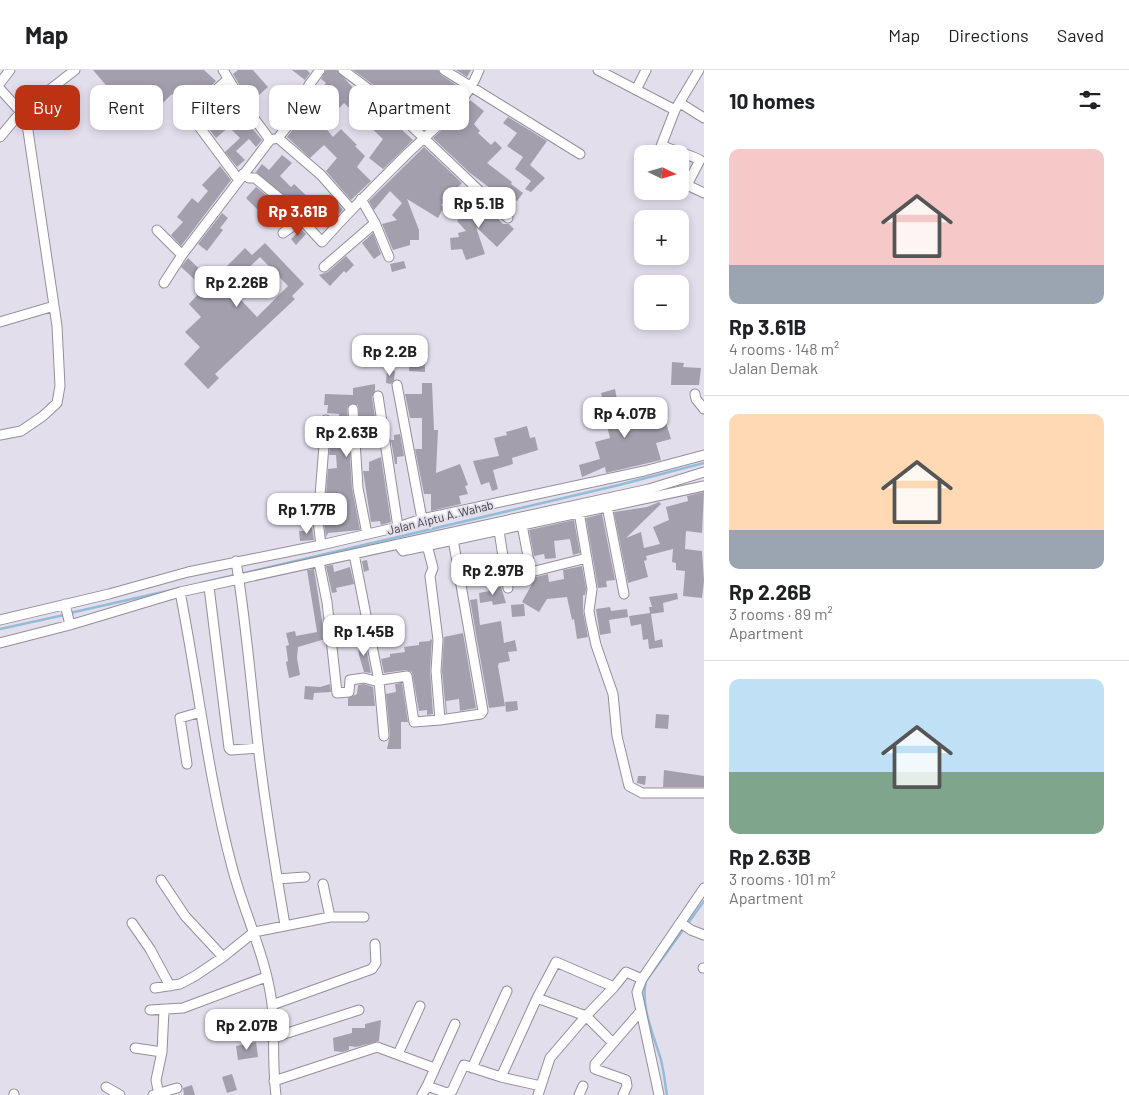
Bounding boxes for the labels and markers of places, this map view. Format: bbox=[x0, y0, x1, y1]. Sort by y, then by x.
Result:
pin: Rp 5.1B bbox=[433, 186, 525, 229]
pin: Rp 3.61B bbox=[246, 194, 350, 237]
pin: Rp 2.26B bbox=[185, 266, 289, 308]
pin: Rp 2.2B bbox=[344, 334, 436, 377]
pin: Rp 4.07B bbox=[573, 396, 677, 439]
pin: Rp 2.63B bbox=[295, 416, 399, 458]
pin: Rp 1.77B bbox=[255, 492, 359, 535]
pin: Rp 2.97B bbox=[441, 554, 545, 596]
pin: Rp 1.45B bbox=[312, 614, 416, 657]
pin: Rp 2.07B bbox=[195, 1008, 299, 1051]

